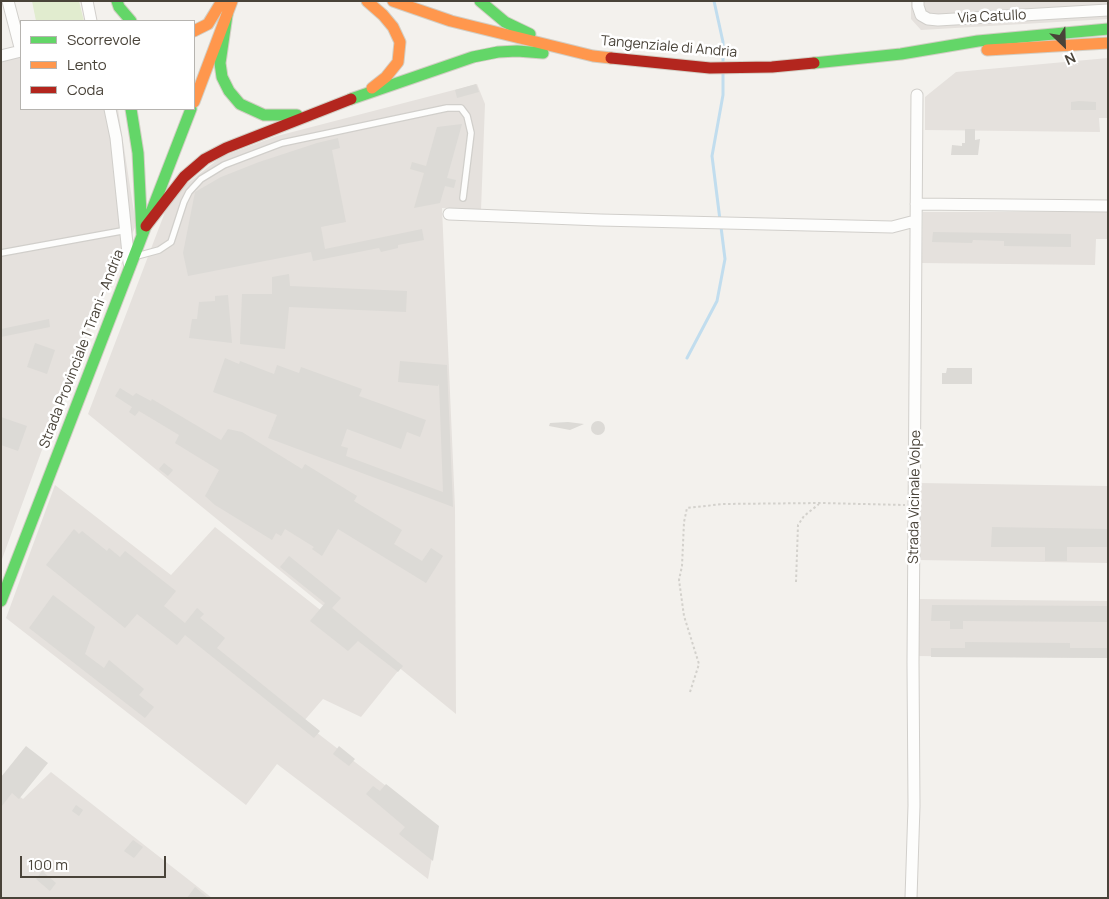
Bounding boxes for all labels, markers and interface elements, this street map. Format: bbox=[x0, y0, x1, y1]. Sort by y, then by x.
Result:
street label: Via Catullo bbox=[957, 7, 1027, 27]
legend bbox=[20, 20, 195, 110]
north arrow bbox=[1039, 20, 1089, 70]
text: Scorrevole bbox=[67, 29, 141, 50]
street label: Tangenziale di Andria bbox=[600, 33, 738, 61]
text: N bbox=[1062, 48, 1079, 70]
text: Lento bbox=[67, 54, 107, 75]
text: Coda bbox=[67, 79, 104, 100]
street label: Strada Provinciale 1 Trani - Andria bbox=[36, 247, 128, 451]
street label: Strada Vicinale Volpe bbox=[905, 430, 925, 564]
scale bar bbox=[22, 846, 169, 878]
text: 100 m bbox=[28, 854, 68, 875]

